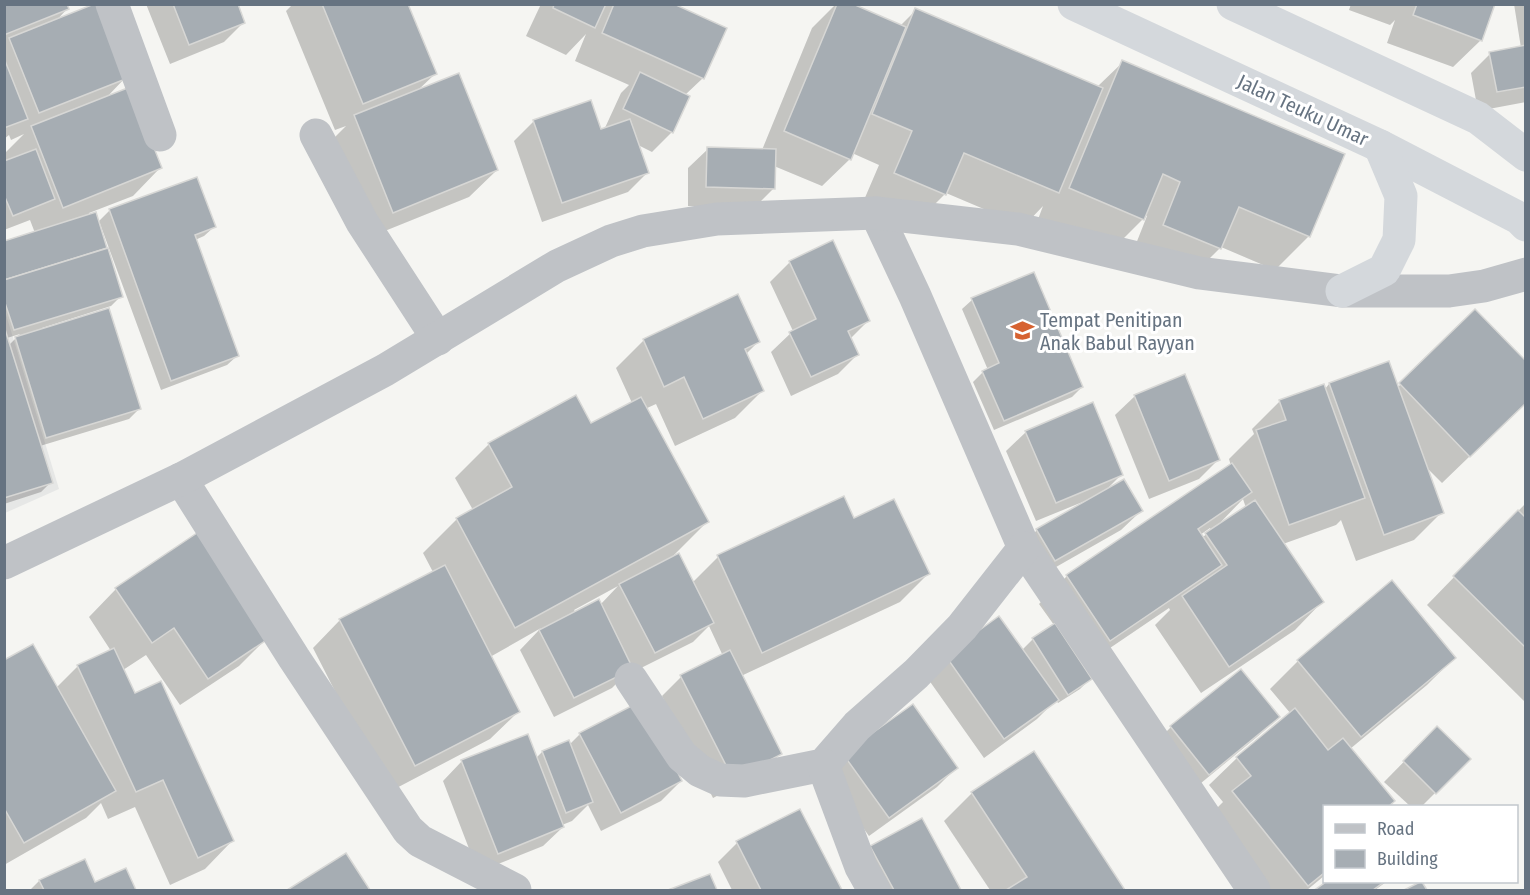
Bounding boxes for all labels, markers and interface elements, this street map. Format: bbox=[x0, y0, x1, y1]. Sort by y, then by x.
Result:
street label: Jalan Teuku Umar bbox=[1234, 69, 1372, 151]
place label: Tempat Penitipan Anak Babul Rayyan bbox=[1040, 308, 1195, 355]
school or university icon: Tempat Penitipan Anak Babul Rayyan bbox=[1009, 318, 1035, 344]
legend bbox=[1323, 805, 1518, 883]
text: Road bbox=[1377, 818, 1414, 840]
text: Building bbox=[1377, 848, 1438, 870]

